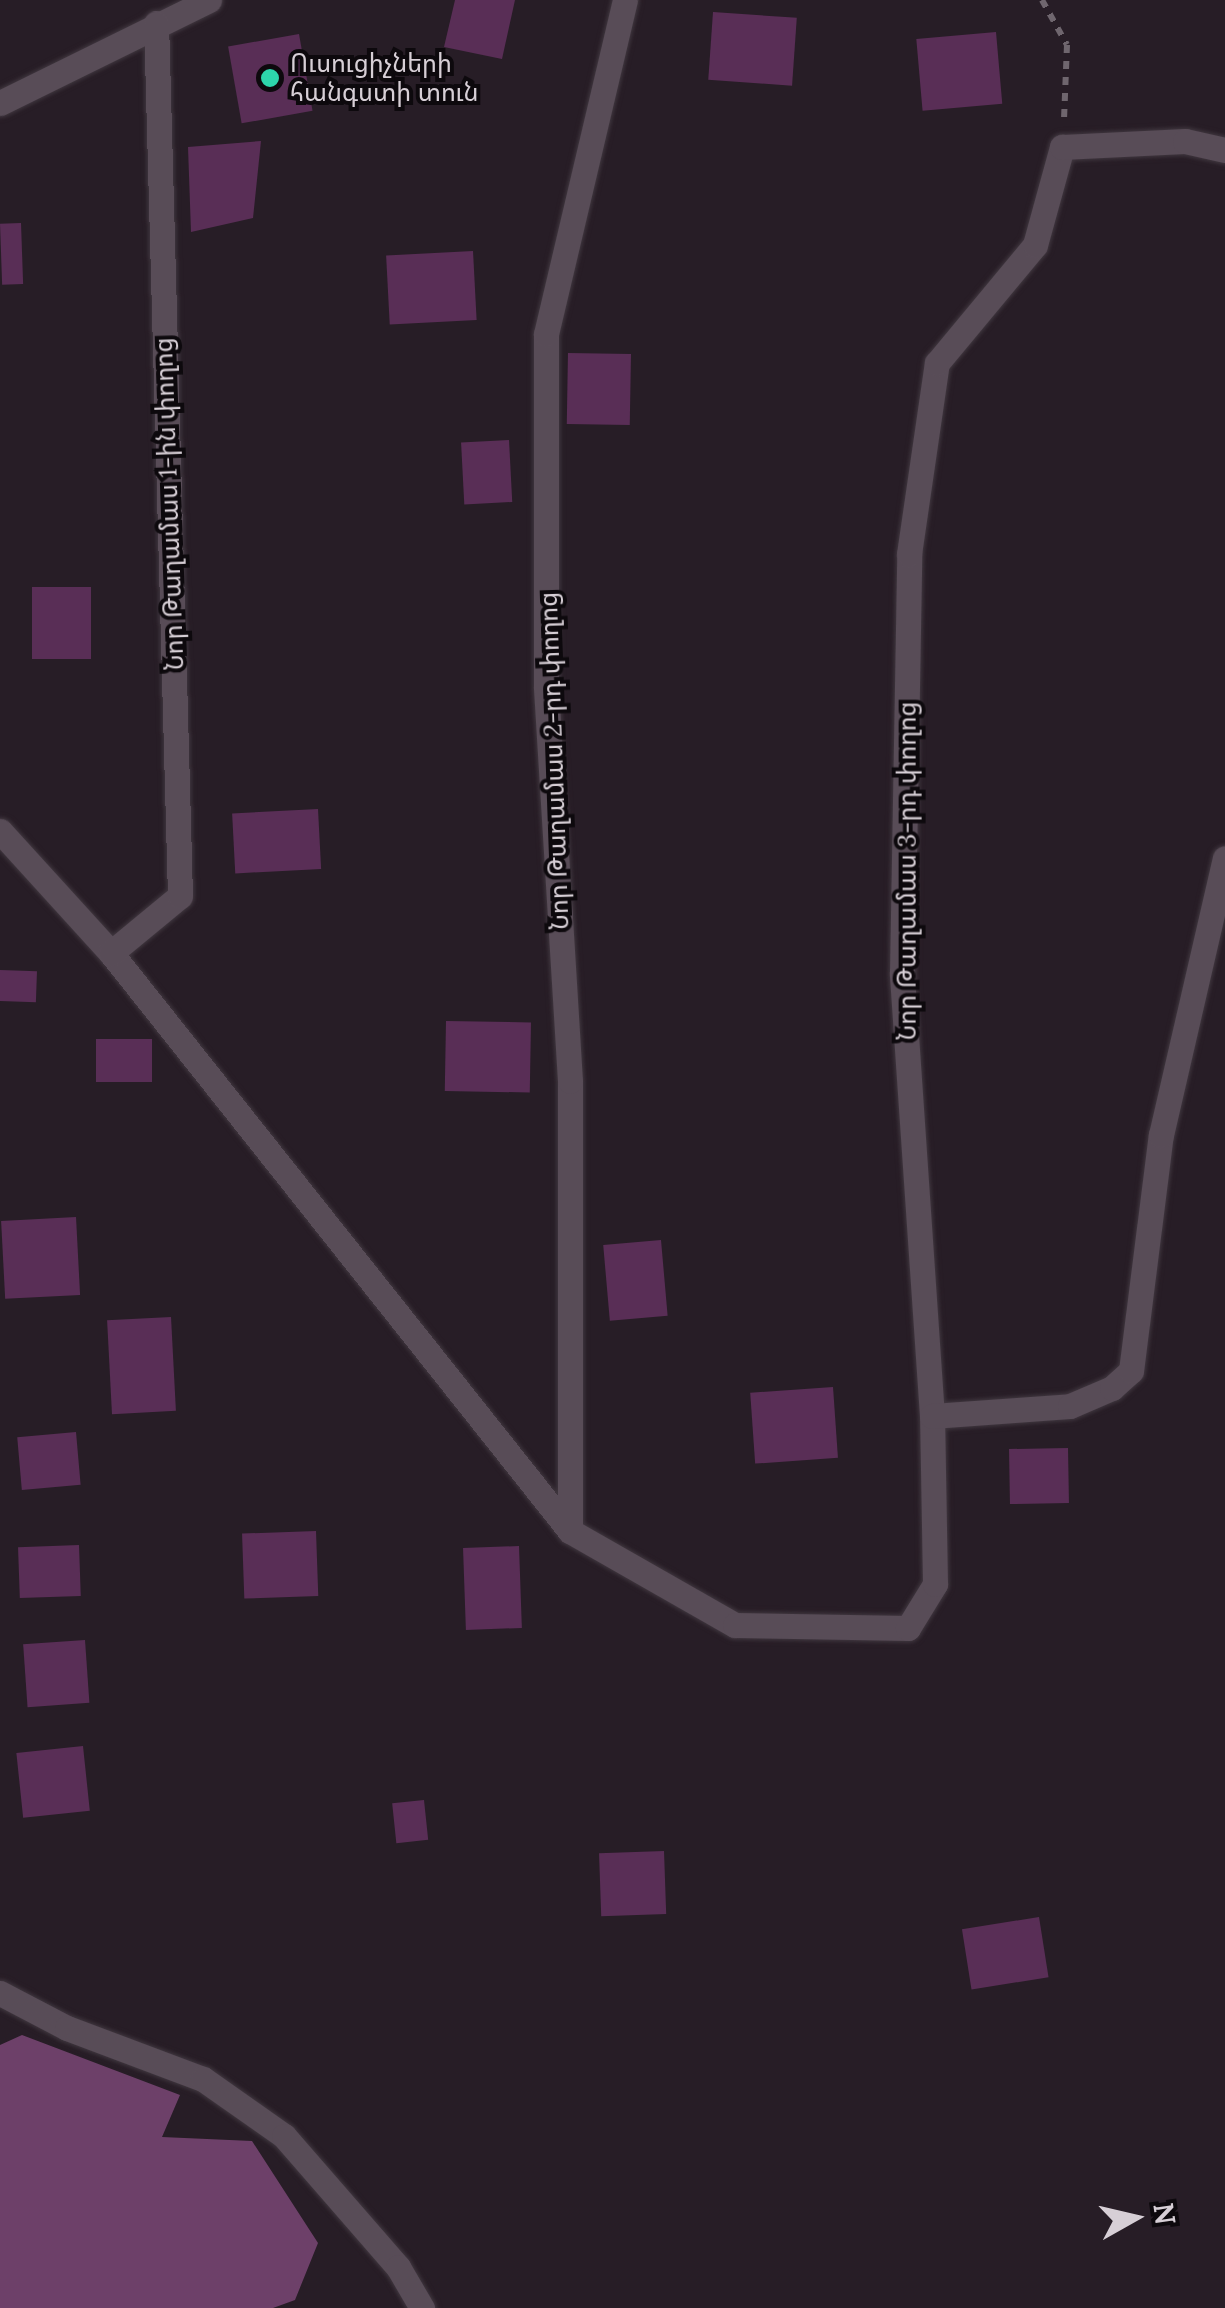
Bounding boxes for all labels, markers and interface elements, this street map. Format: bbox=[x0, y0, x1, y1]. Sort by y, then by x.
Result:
place label: Ուսուցիչների հանգստի տուն bbox=[290, 49, 479, 108]
marker: Ուսուցիչների հանգստի տուն bbox=[259, 67, 281, 89]
street label: Նոր Թաղամաս 1-ին փողոց bbox=[148, 337, 190, 671]
street label: Նոր Թաղամաս 2-րդ փողոց bbox=[533, 592, 575, 930]
street label: Նոր Թաղամաս 3-րդ փողոց bbox=[892, 701, 922, 1041]
north arrow bbox=[1085, 2168, 1185, 2268]
text: N bbox=[1145, 2201, 1184, 2227]

